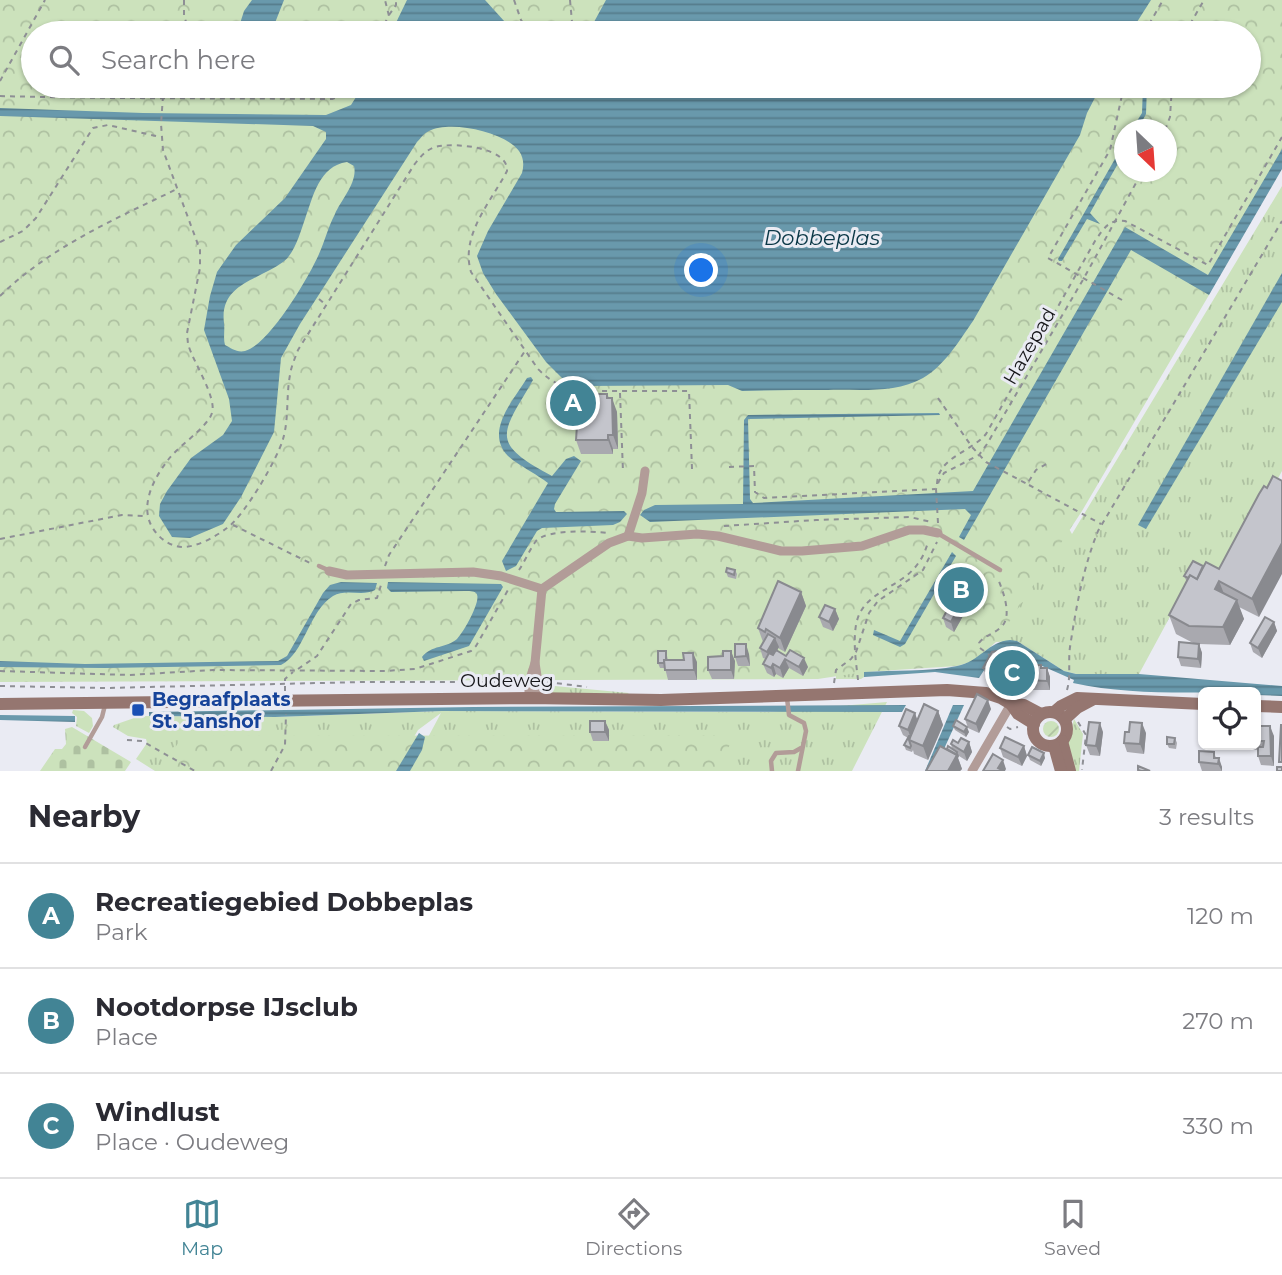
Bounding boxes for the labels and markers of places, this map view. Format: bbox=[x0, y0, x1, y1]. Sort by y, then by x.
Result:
pin: A bbox=[550, 377, 596, 429]
pin: B bbox=[938, 564, 984, 616]
pin: C bbox=[989, 647, 1035, 699]
place label: Begraafplaats St. Janshof bbox=[152, 688, 291, 733]
marker: Begraafplaats St. Janshof bbox=[130, 702, 146, 718]

